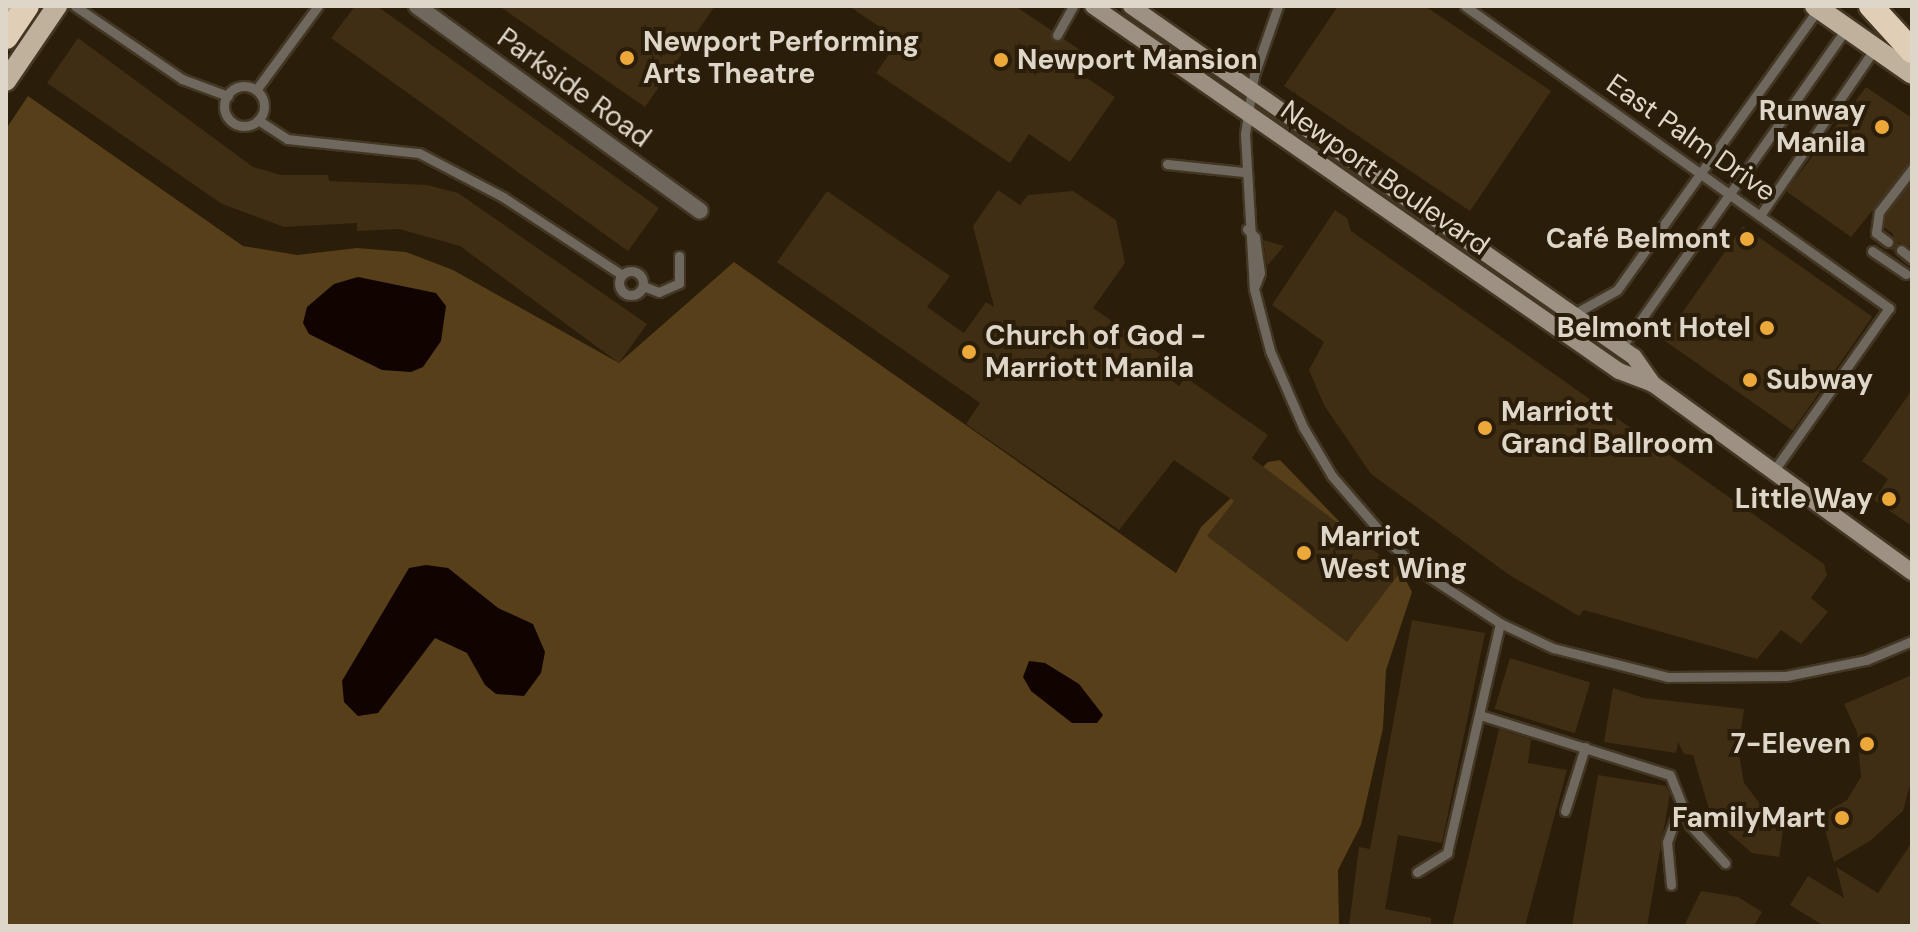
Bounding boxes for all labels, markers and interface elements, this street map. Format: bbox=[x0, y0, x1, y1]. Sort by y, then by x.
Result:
street label: Parkside Road bbox=[491, 21, 657, 155]
place label: Newport Performing Arts Theatre bbox=[643, 25, 919, 91]
place label: Newport Mansion bbox=[1017, 43, 1258, 77]
marker: Newport Performing Arts Theatre bbox=[618, 49, 636, 67]
marker: Newport Mansion bbox=[992, 51, 1010, 69]
street label: East Palm Drive bbox=[1600, 67, 1782, 209]
street label: Newport Boulevard bbox=[1274, 93, 1496, 263]
place label: Runway Manila bbox=[1759, 94, 1866, 160]
marker: Runway Manila bbox=[1873, 118, 1891, 136]
place label: Café Belmont bbox=[1546, 222, 1731, 256]
marker: Café Belmont bbox=[1738, 230, 1756, 248]
place label: Belmont Hotel bbox=[1557, 311, 1751, 345]
place label: Church of God - Marriott Manila bbox=[985, 319, 1206, 385]
marker: Belmont Hotel bbox=[1758, 319, 1776, 337]
marker: Church of God - Marriott Manila bbox=[960, 343, 978, 361]
place label: Subway bbox=[1766, 363, 1873, 397]
marker: Subway bbox=[1741, 371, 1759, 389]
place label: Marriott Grand Ballroom bbox=[1501, 395, 1714, 461]
marker: Marriott Grand Ballroom bbox=[1476, 419, 1494, 437]
place label: Little Way bbox=[1735, 482, 1873, 516]
marker: Little Way bbox=[1880, 490, 1898, 508]
place label: Marriot West Wing bbox=[1320, 520, 1467, 586]
marker: Marriot West Wing bbox=[1295, 544, 1313, 562]
place label: 7-Eleven bbox=[1731, 727, 1851, 761]
marker: 7-Eleven bbox=[1858, 735, 1876, 753]
place label: FamilyMart bbox=[1672, 801, 1826, 835]
marker: FamilyMart bbox=[1833, 809, 1851, 827]

